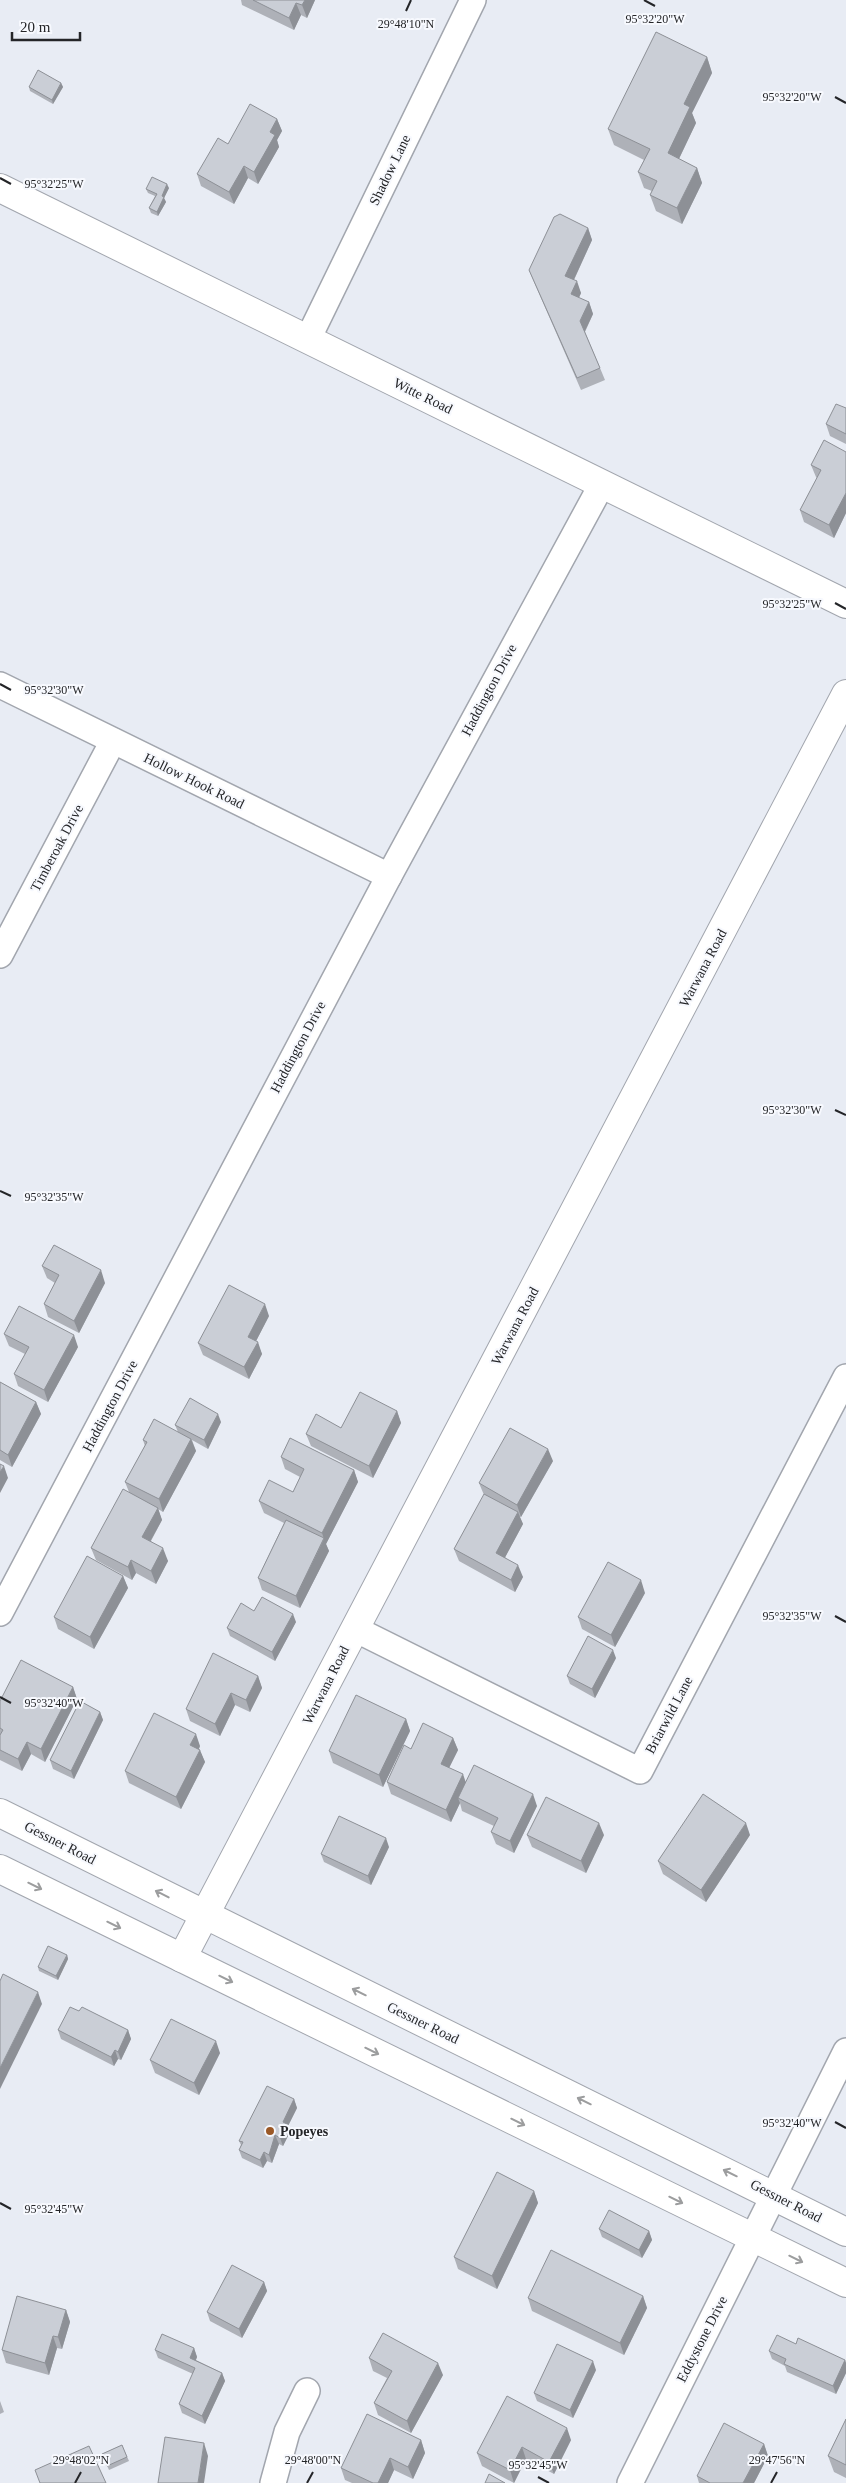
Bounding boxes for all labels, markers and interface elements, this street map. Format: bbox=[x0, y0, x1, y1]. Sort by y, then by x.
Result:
scale bar bbox=[12, 10, 80, 42]
text: 95°32'20"W bbox=[625, 12, 685, 26]
text: 29°48'10"N bbox=[378, 17, 435, 31]
text: 20 m bbox=[20, 19, 51, 35]
text: 95°32'20"W bbox=[762, 90, 822, 104]
street label: Shadow Lane bbox=[366, 132, 414, 208]
text: 95°32'25"W bbox=[24, 177, 84, 191]
street label: Witte Road bbox=[391, 375, 455, 417]
text: 95°32'25"W bbox=[762, 597, 822, 611]
street label: Haddington Drive bbox=[459, 642, 519, 738]
text: 95°32'30"W bbox=[24, 683, 84, 697]
street label: Hollow Hook Road bbox=[141, 750, 247, 812]
street label: Timberoak Drive bbox=[28, 802, 86, 894]
street label: Warwana Road bbox=[676, 927, 730, 1009]
street label: Haddington Drive bbox=[268, 999, 328, 1095]
text: 95°32'30"W bbox=[762, 1103, 822, 1117]
text: 95°32'35"W bbox=[24, 1190, 84, 1204]
street label: Warwana Road bbox=[488, 1285, 542, 1367]
street label: Haddington Drive bbox=[80, 1358, 140, 1454]
text: 95°32'35"W bbox=[762, 1609, 822, 1623]
street label: Warwana Road bbox=[300, 1643, 352, 1727]
street label: Briarwild Lane bbox=[642, 1674, 696, 1756]
text: 95°32'40"W bbox=[24, 1696, 84, 1710]
street label: Gessner Road bbox=[22, 1819, 98, 1867]
one-way arrow bbox=[27, 1882, 42, 1891]
one-way arrow bbox=[154, 1889, 169, 1899]
one-way arrow bbox=[106, 1920, 121, 1930]
one-way arrow bbox=[218, 1975, 233, 1984]
one-way arrow bbox=[352, 1986, 367, 1996]
street label: Gessner Road bbox=[385, 1999, 461, 2047]
one-way arrow bbox=[364, 2046, 379, 2056]
one-way arrow bbox=[577, 2096, 592, 2106]
text: 95°32'40"W bbox=[762, 2116, 822, 2130]
one-way arrow bbox=[510, 2117, 525, 2127]
place label: Popeyes bbox=[280, 2124, 329, 2139]
marker: Popeyes bbox=[264, 2125, 276, 2137]
one-way arrow bbox=[723, 2168, 738, 2177]
street label: Gessner Road bbox=[748, 2177, 824, 2225]
one-way arrow bbox=[668, 2196, 683, 2205]
text: 95°32'45"W bbox=[24, 2202, 84, 2216]
one-way arrow bbox=[788, 2254, 803, 2264]
street label: Eddystone Drive bbox=[674, 2294, 730, 2384]
text: 29°48'02"N bbox=[53, 2453, 110, 2467]
text: 29°48'00"N bbox=[285, 2453, 342, 2467]
text: 29°47'56"N bbox=[749, 2453, 806, 2467]
text: 95°32'45"W bbox=[508, 2458, 568, 2472]

